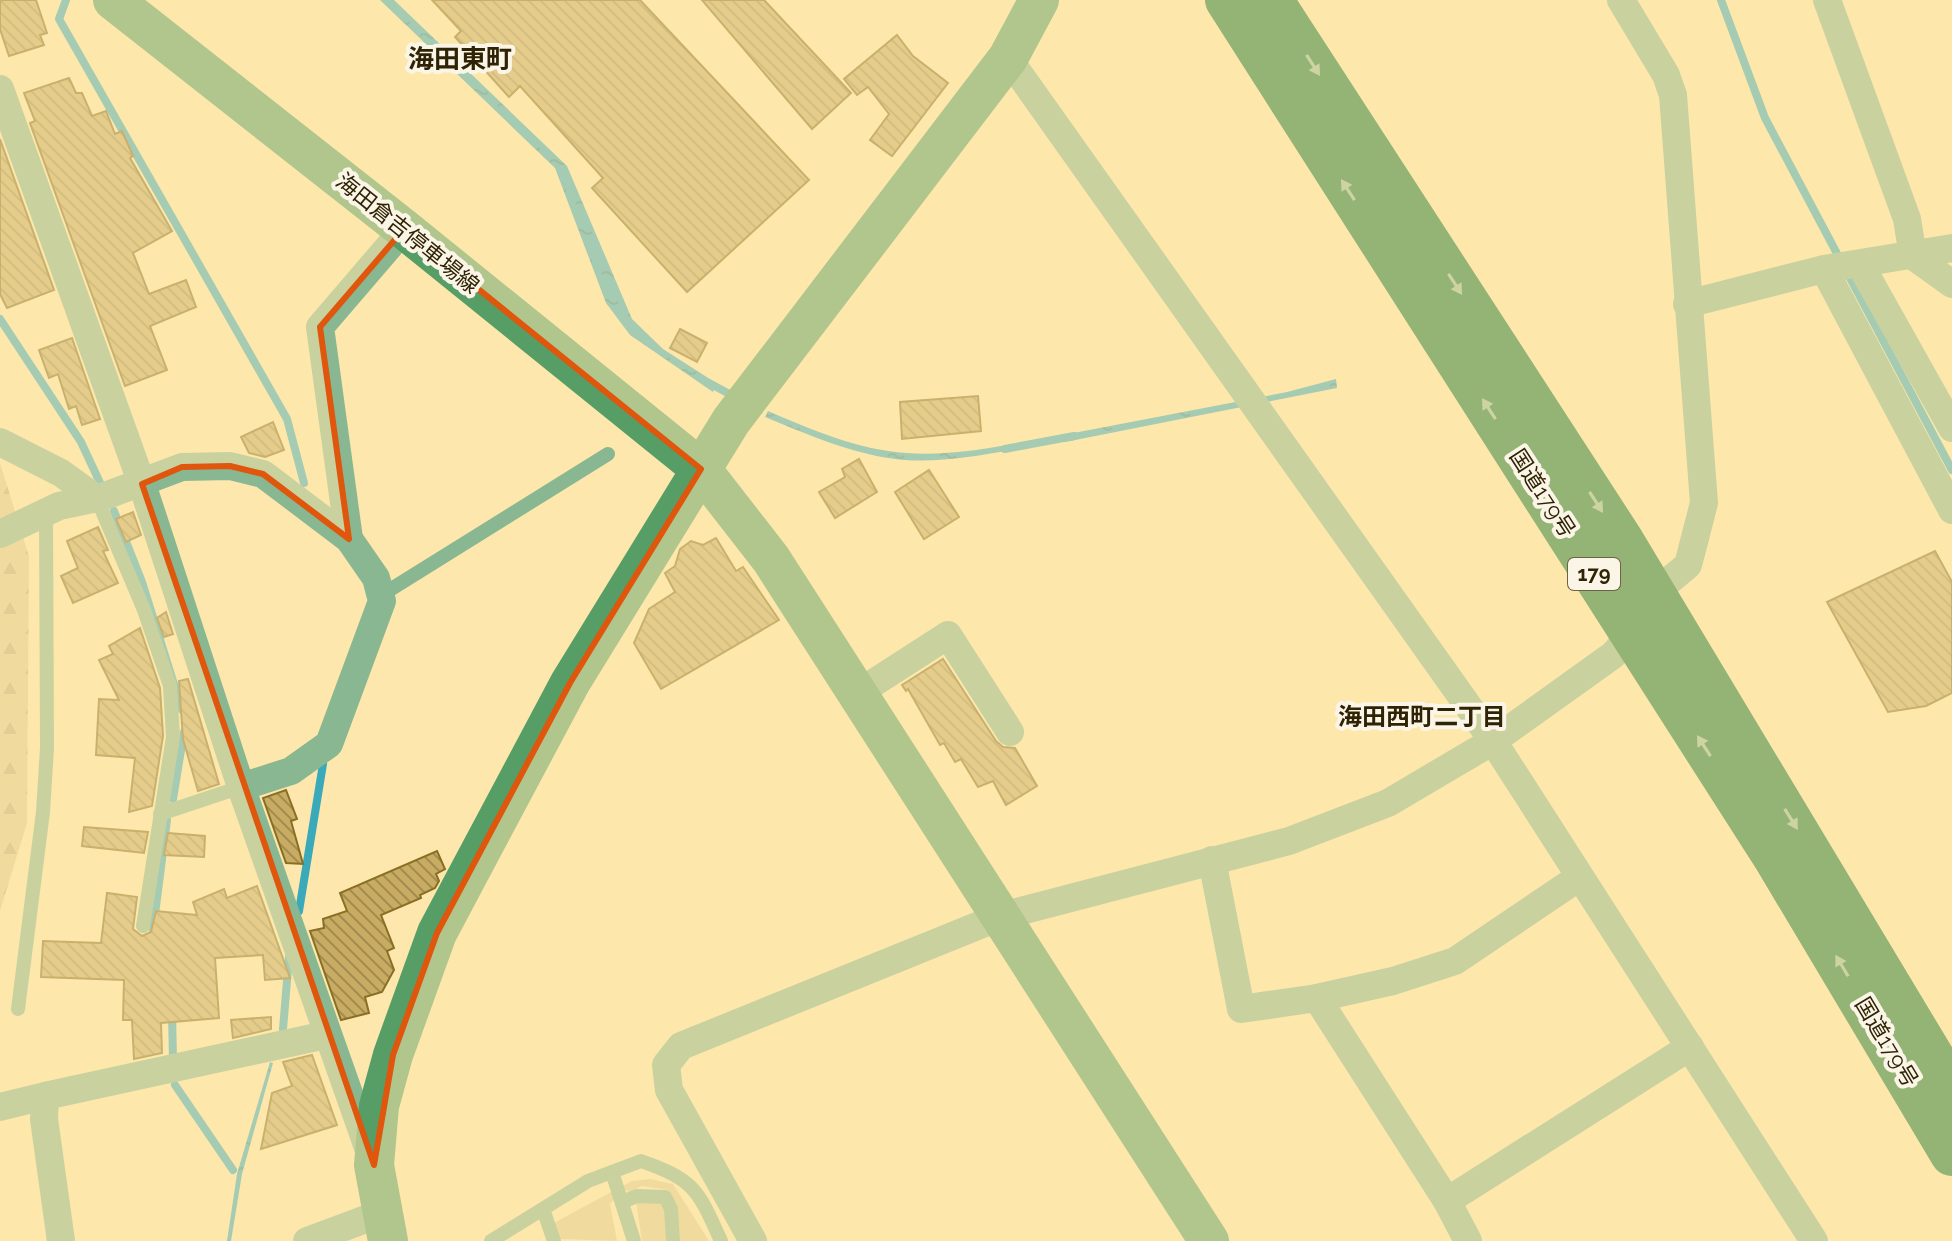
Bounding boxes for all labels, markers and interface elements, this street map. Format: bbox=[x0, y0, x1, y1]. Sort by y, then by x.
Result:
district label: 海田東町 bbox=[408, 44, 512, 74]
one-way arrow bbox=[1306, 55, 1321, 76]
street label: 海田倉吉停車場線 bbox=[331, 168, 485, 298]
one-way arrow bbox=[1342, 179, 1356, 201]
one-way arrow bbox=[1447, 273, 1462, 294]
one-way arrow bbox=[1482, 398, 1496, 420]
street label: 国道179号 bbox=[1505, 444, 1581, 542]
one-way arrow bbox=[1589, 491, 1603, 513]
road number: 179 bbox=[1568, 558, 1620, 590]
district label: 海田西町二丁目 bbox=[1338, 702, 1506, 731]
one-way arrow bbox=[1697, 735, 1712, 757]
one-way arrow bbox=[1783, 808, 1797, 830]
one-way arrow bbox=[1835, 955, 1849, 977]
street label: 国道179号 bbox=[1850, 992, 1924, 1092]

